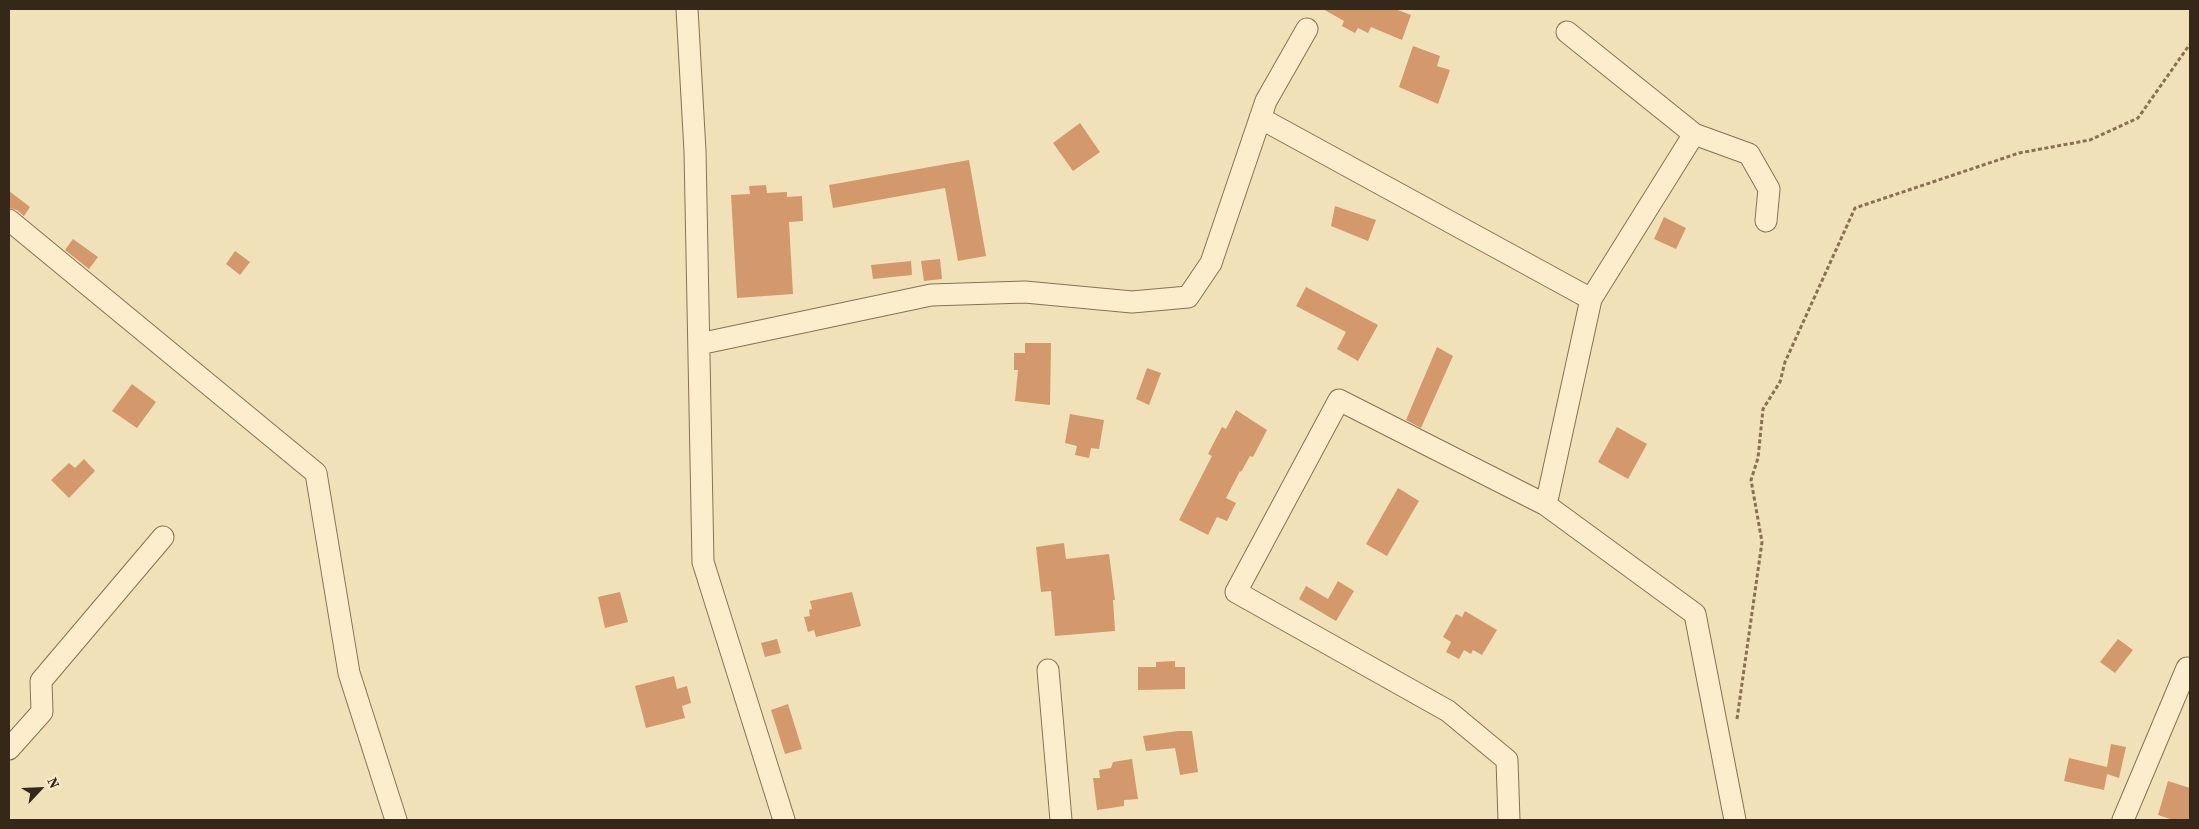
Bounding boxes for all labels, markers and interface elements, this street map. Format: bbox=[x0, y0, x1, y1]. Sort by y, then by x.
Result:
north arrow bbox=[15, 764, 65, 814]
text: N bbox=[42, 774, 65, 792]

